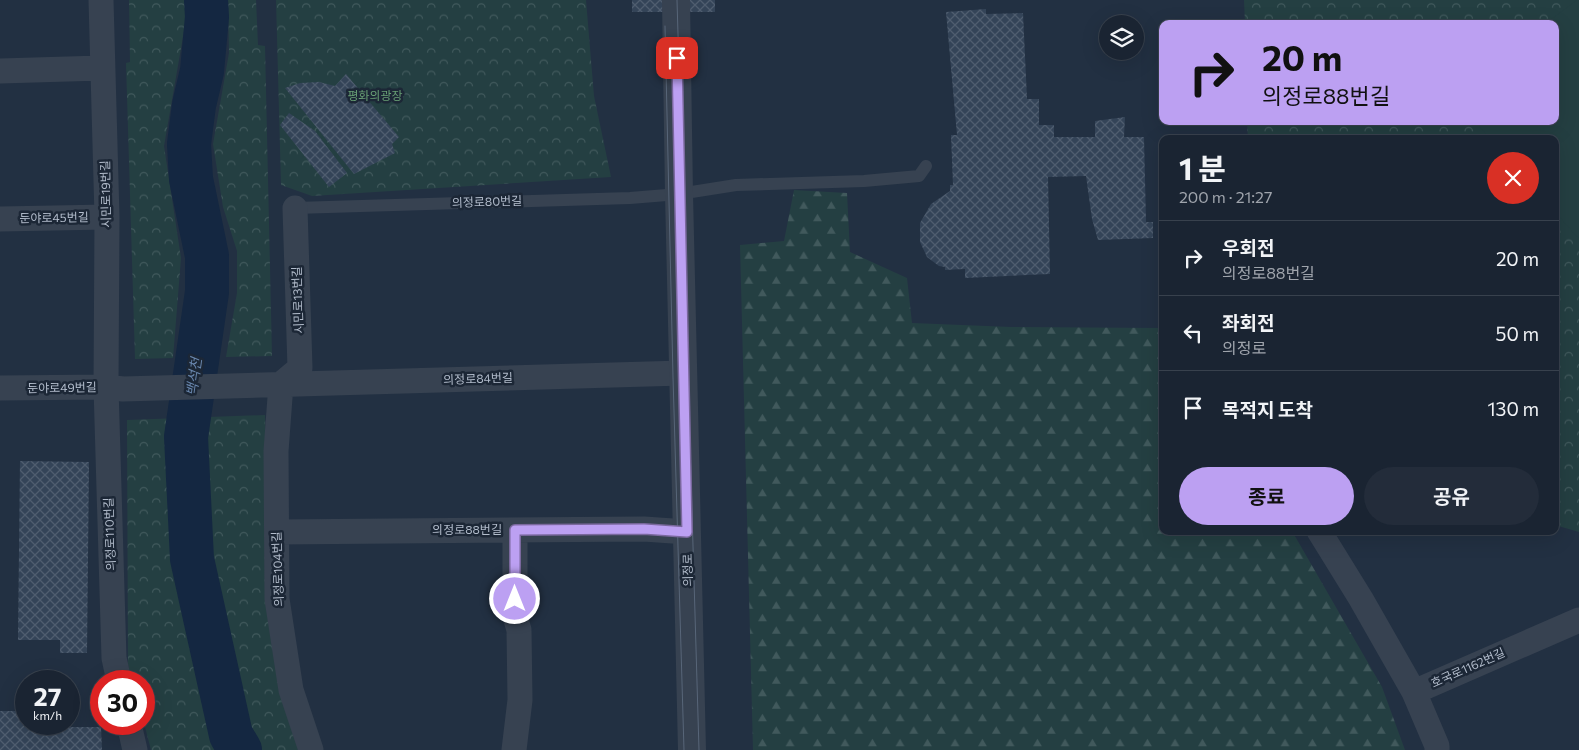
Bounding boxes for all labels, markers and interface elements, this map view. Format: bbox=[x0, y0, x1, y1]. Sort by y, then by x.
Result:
map controls bbox=[1099, 15, 1144, 60]
button: layers bbox=[1099, 15, 1144, 60]
text: 20 m bbox=[1262, 35, 1342, 78]
pin bbox=[656, 37, 698, 79]
icon: right bbox=[1179, 40, 1244, 105]
icon: arrive bbox=[663, 44, 691, 72]
text: 의정로88번길 bbox=[1262, 82, 1390, 109]
park label: 평화의광장 bbox=[347, 88, 403, 102]
text: 1 분 bbox=[1179, 149, 1226, 186]
button: close bbox=[1487, 152, 1539, 204]
street label: 시민로19번길 bbox=[97, 160, 113, 228]
text: 200 m · 21:27 bbox=[1179, 187, 1272, 206]
street label: 의정로80번길 bbox=[452, 193, 522, 209]
street label: 둔야로45번길 bbox=[19, 209, 89, 225]
text: 우회전 bbox=[1222, 236, 1274, 259]
icon: right bbox=[1179, 244, 1207, 272]
text: 20 m bbox=[1496, 247, 1539, 270]
text: 의정로88번길 bbox=[1222, 263, 1315, 282]
street label: 시민로13번길 bbox=[289, 266, 305, 334]
text: 좌회전 bbox=[1222, 311, 1274, 334]
icon: left bbox=[1179, 319, 1207, 347]
text: 50 m bbox=[1495, 322, 1539, 345]
text: 의정로 bbox=[1222, 338, 1266, 357]
water label: 백석천 bbox=[182, 356, 205, 397]
street label: 의정로84번길 bbox=[443, 370, 513, 386]
street label: 둔야로49번길 bbox=[27, 379, 97, 395]
icon: arrive bbox=[1179, 394, 1207, 422]
text: 130 m bbox=[1487, 397, 1539, 420]
text: 목적지 도착 bbox=[1222, 398, 1313, 421]
button: 종료 bbox=[1179, 467, 1354, 525]
button: 공유 bbox=[1364, 467, 1539, 525]
street label: 의정로110번길 bbox=[101, 497, 117, 571]
street label: 의정로88번길 bbox=[432, 522, 502, 536]
street label: 의정로104번길 bbox=[269, 531, 285, 607]
street label: 의정로 bbox=[680, 553, 694, 587]
position arrow bbox=[488, 572, 540, 624]
street label: 호국로1162번길 bbox=[1428, 645, 1507, 690]
speed limit sign: 30 bbox=[90, 670, 155, 735]
text: 27 bbox=[34, 681, 61, 711]
text: km/h bbox=[33, 708, 62, 722]

